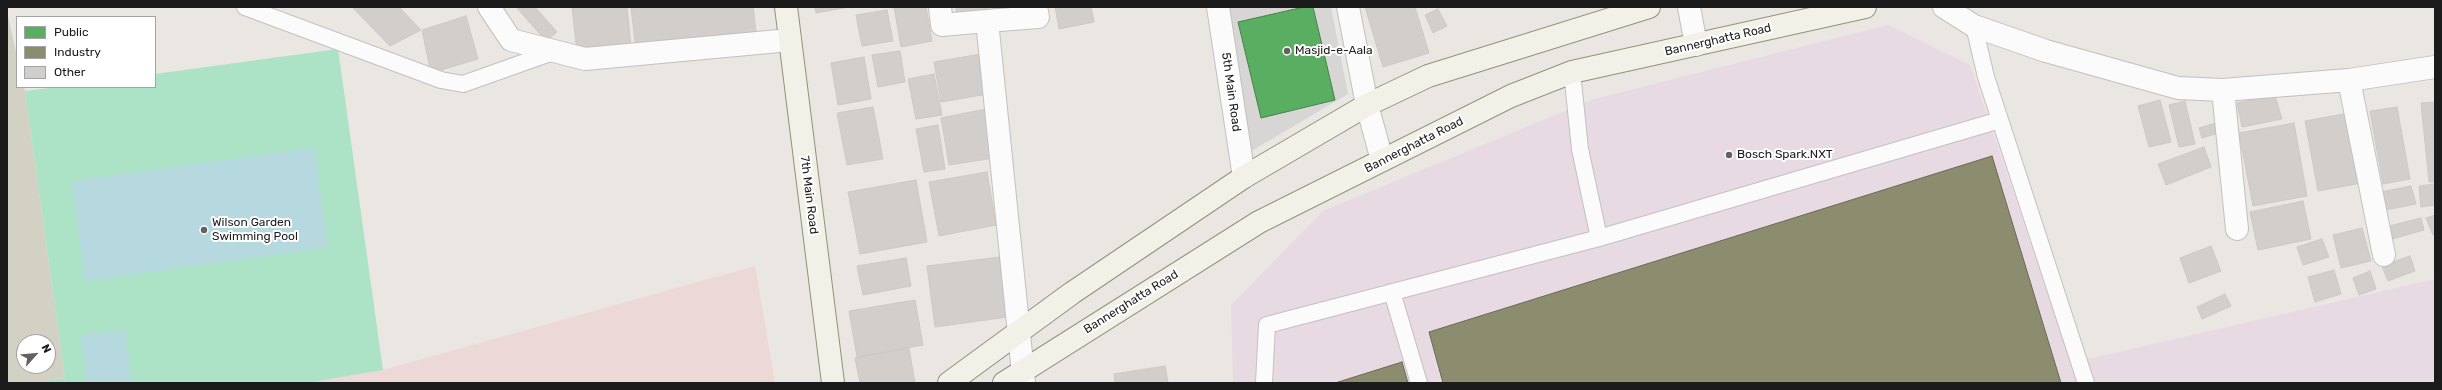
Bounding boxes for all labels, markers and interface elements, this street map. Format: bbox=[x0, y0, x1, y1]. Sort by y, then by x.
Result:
legend bbox=[16, 16, 156, 88]
street label: Bannerghatta Road bbox=[1663, 21, 1773, 59]
text: Public bbox=[54, 25, 89, 39]
place label: Masjid-e-Aala bbox=[1295, 44, 1373, 58]
text: Industry bbox=[54, 45, 101, 59]
marker: Masjid-e-Aala bbox=[1282, 46, 1292, 56]
street label: 5th Main Road bbox=[1218, 51, 1244, 133]
text: Other bbox=[54, 65, 85, 79]
street label: Bannerghatta Road bbox=[1362, 114, 1466, 176]
place label: Bosch Spark.NXT bbox=[1737, 148, 1833, 162]
marker: Bosch Spark.NXT bbox=[1724, 150, 1734, 160]
street label: 7th Main Road bbox=[797, 155, 821, 235]
place label: Wilson Garden Swimming Pool bbox=[212, 216, 298, 244]
marker: Wilson Garden Swimming Pool bbox=[199, 225, 209, 235]
street label: Bannerghatta Road bbox=[1081, 267, 1181, 337]
north arrow bbox=[16, 334, 56, 374]
text: N bbox=[39, 342, 54, 355]

